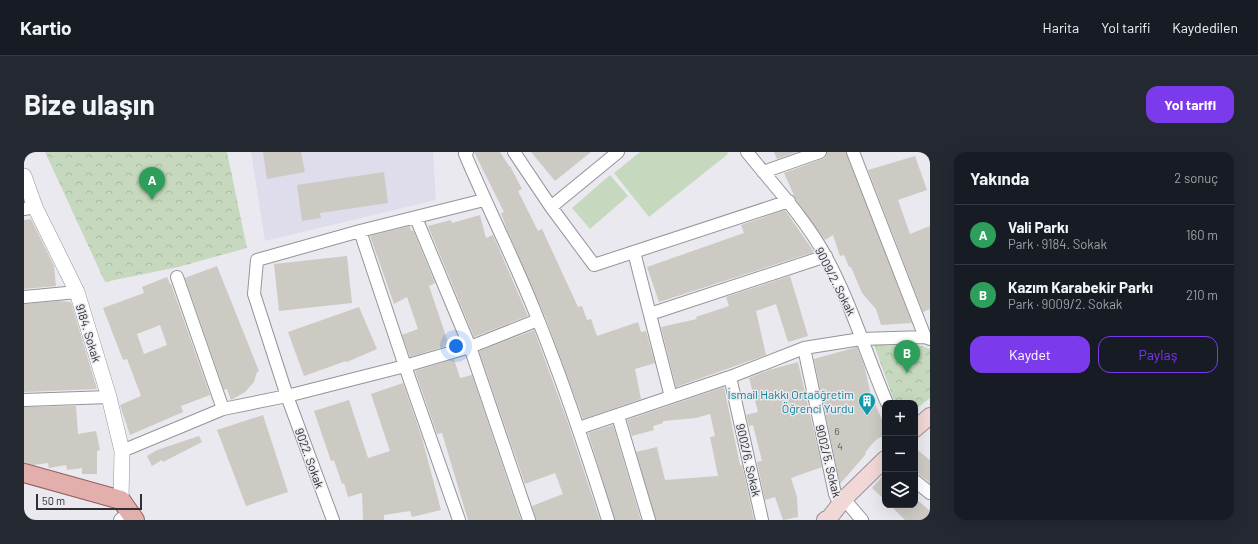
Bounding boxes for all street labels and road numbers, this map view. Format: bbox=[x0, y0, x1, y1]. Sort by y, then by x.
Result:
street label: 9009/2. Sokak bbox=[813, 245, 859, 317]
street label: 9184. Sokak bbox=[73, 302, 105, 364]
street label: 9002/6. Sokak bbox=[734, 422, 764, 498]
street label: 9002/5. Sokak bbox=[813, 423, 845, 499]
street label: 9022. Sokak bbox=[293, 426, 327, 490]

